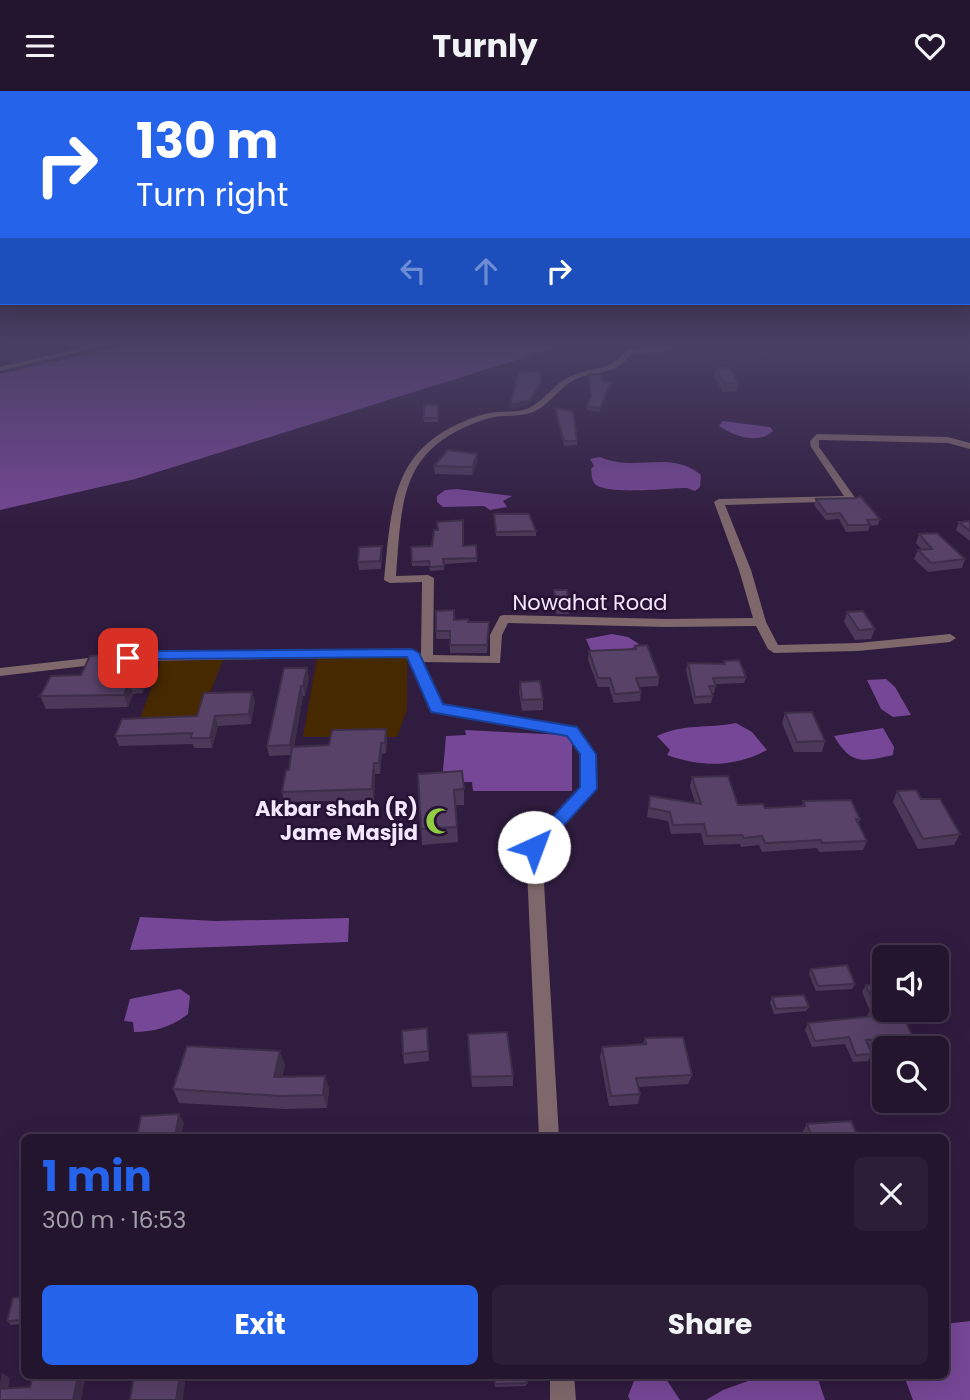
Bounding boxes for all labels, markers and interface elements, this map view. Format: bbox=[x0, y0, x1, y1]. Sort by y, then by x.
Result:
text: Turnly bbox=[432, 23, 538, 68]
icon: menu bbox=[21, 27, 59, 65]
icon: heart bbox=[911, 27, 949, 65]
text: 130 m bbox=[136, 107, 278, 175]
icon: right bbox=[21, 119, 112, 210]
text: Turn right bbox=[136, 172, 288, 217]
icon: left bbox=[394, 252, 432, 290]
icon: ahead bbox=[467, 252, 505, 290]
icon: right bbox=[540, 252, 578, 290]
street label: Nowahat Road bbox=[512, 588, 668, 617]
pin bbox=[98, 628, 158, 688]
icon: arrive bbox=[109, 639, 147, 677]
place label: Akbar shah (R) Jame Masjid bbox=[255, 794, 418, 847]
mosque icon: Akbar shah (R) Jame Masjid bbox=[424, 806, 454, 836]
position arrow bbox=[497, 810, 571, 884]
map controls bbox=[872, 945, 949, 1113]
button: sound bbox=[872, 945, 949, 1022]
button: search bbox=[872, 1036, 949, 1113]
text: 1 min bbox=[42, 1147, 152, 1206]
button: close bbox=[854, 1157, 928, 1231]
text: 300 m · 16:53 bbox=[42, 1204, 186, 1236]
button: Exit bbox=[42, 1285, 478, 1365]
button: Share bbox=[492, 1285, 928, 1365]

